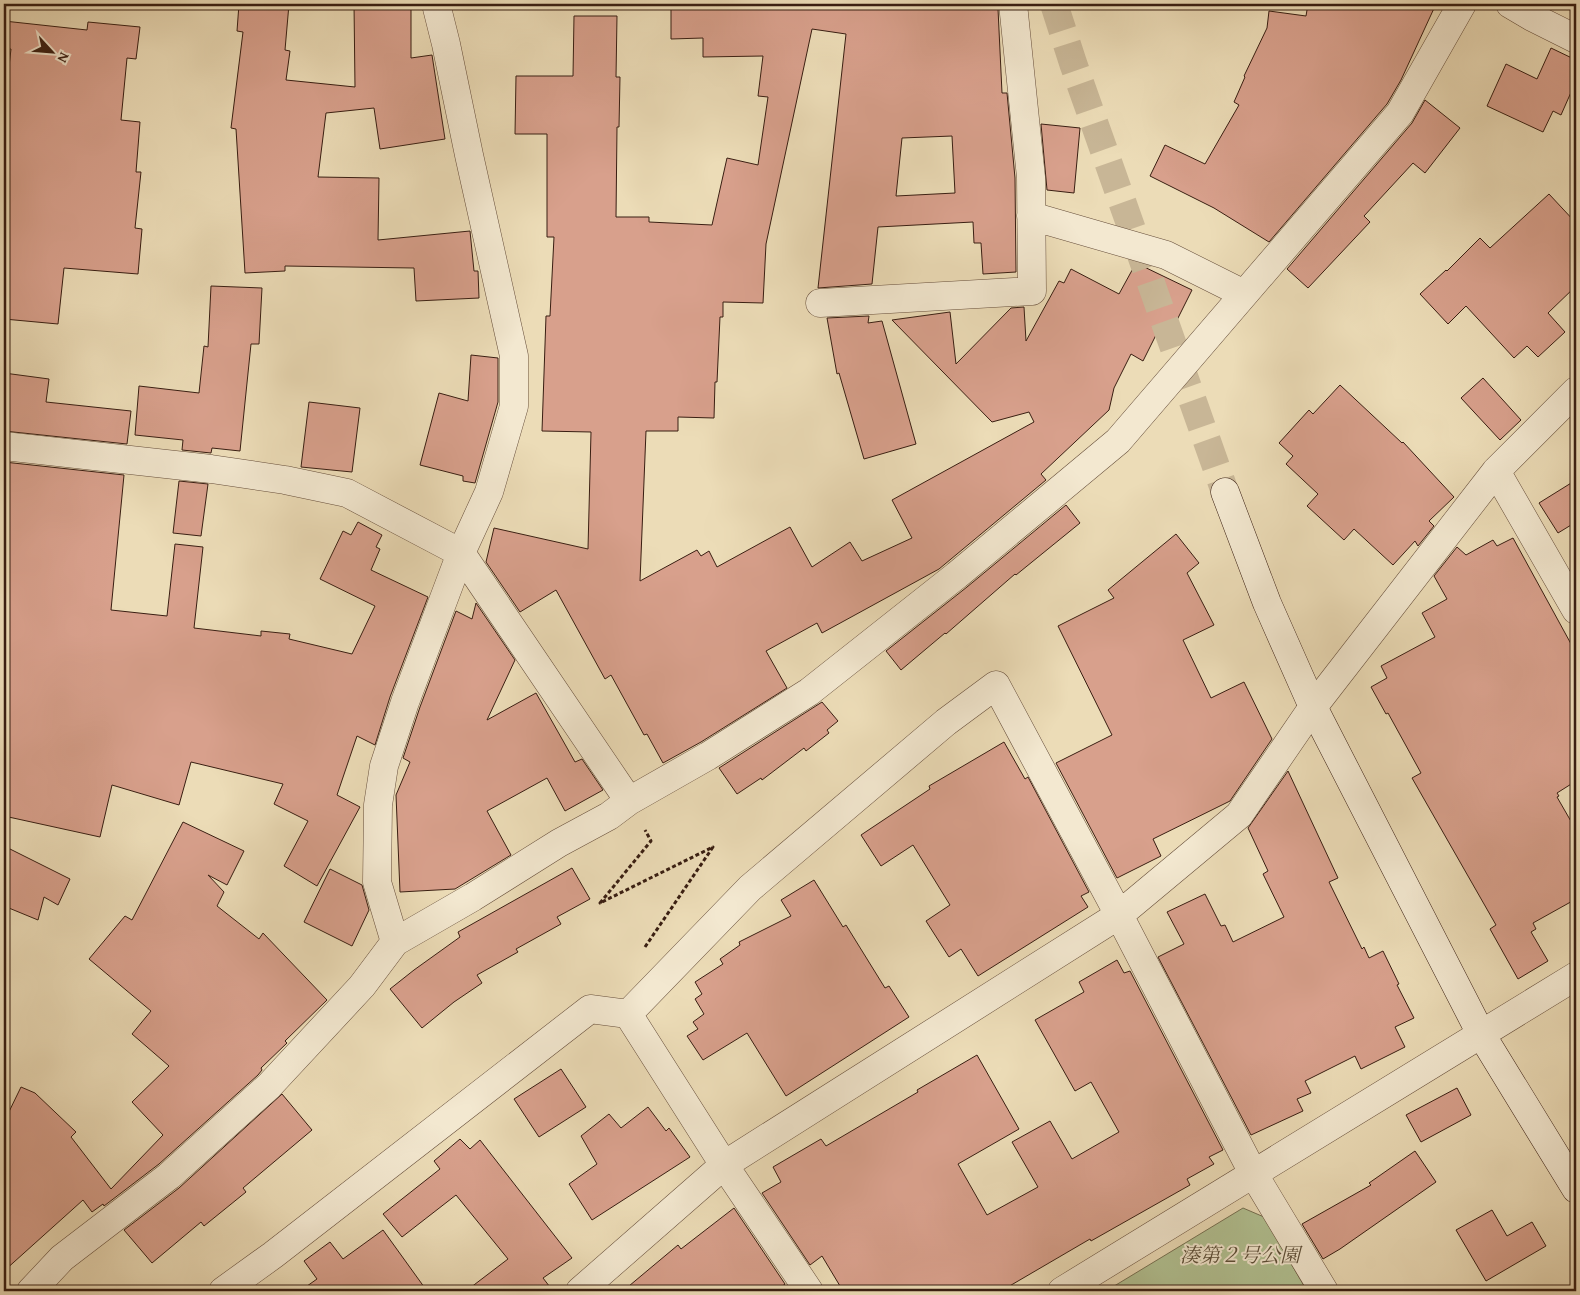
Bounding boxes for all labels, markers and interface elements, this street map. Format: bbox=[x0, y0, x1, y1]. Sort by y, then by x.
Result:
north arrow bbox=[28, 28, 78, 78]
text: N bbox=[52, 49, 75, 67]
park label: 湊第２号公園 bbox=[1180, 1240, 1303, 1269]

